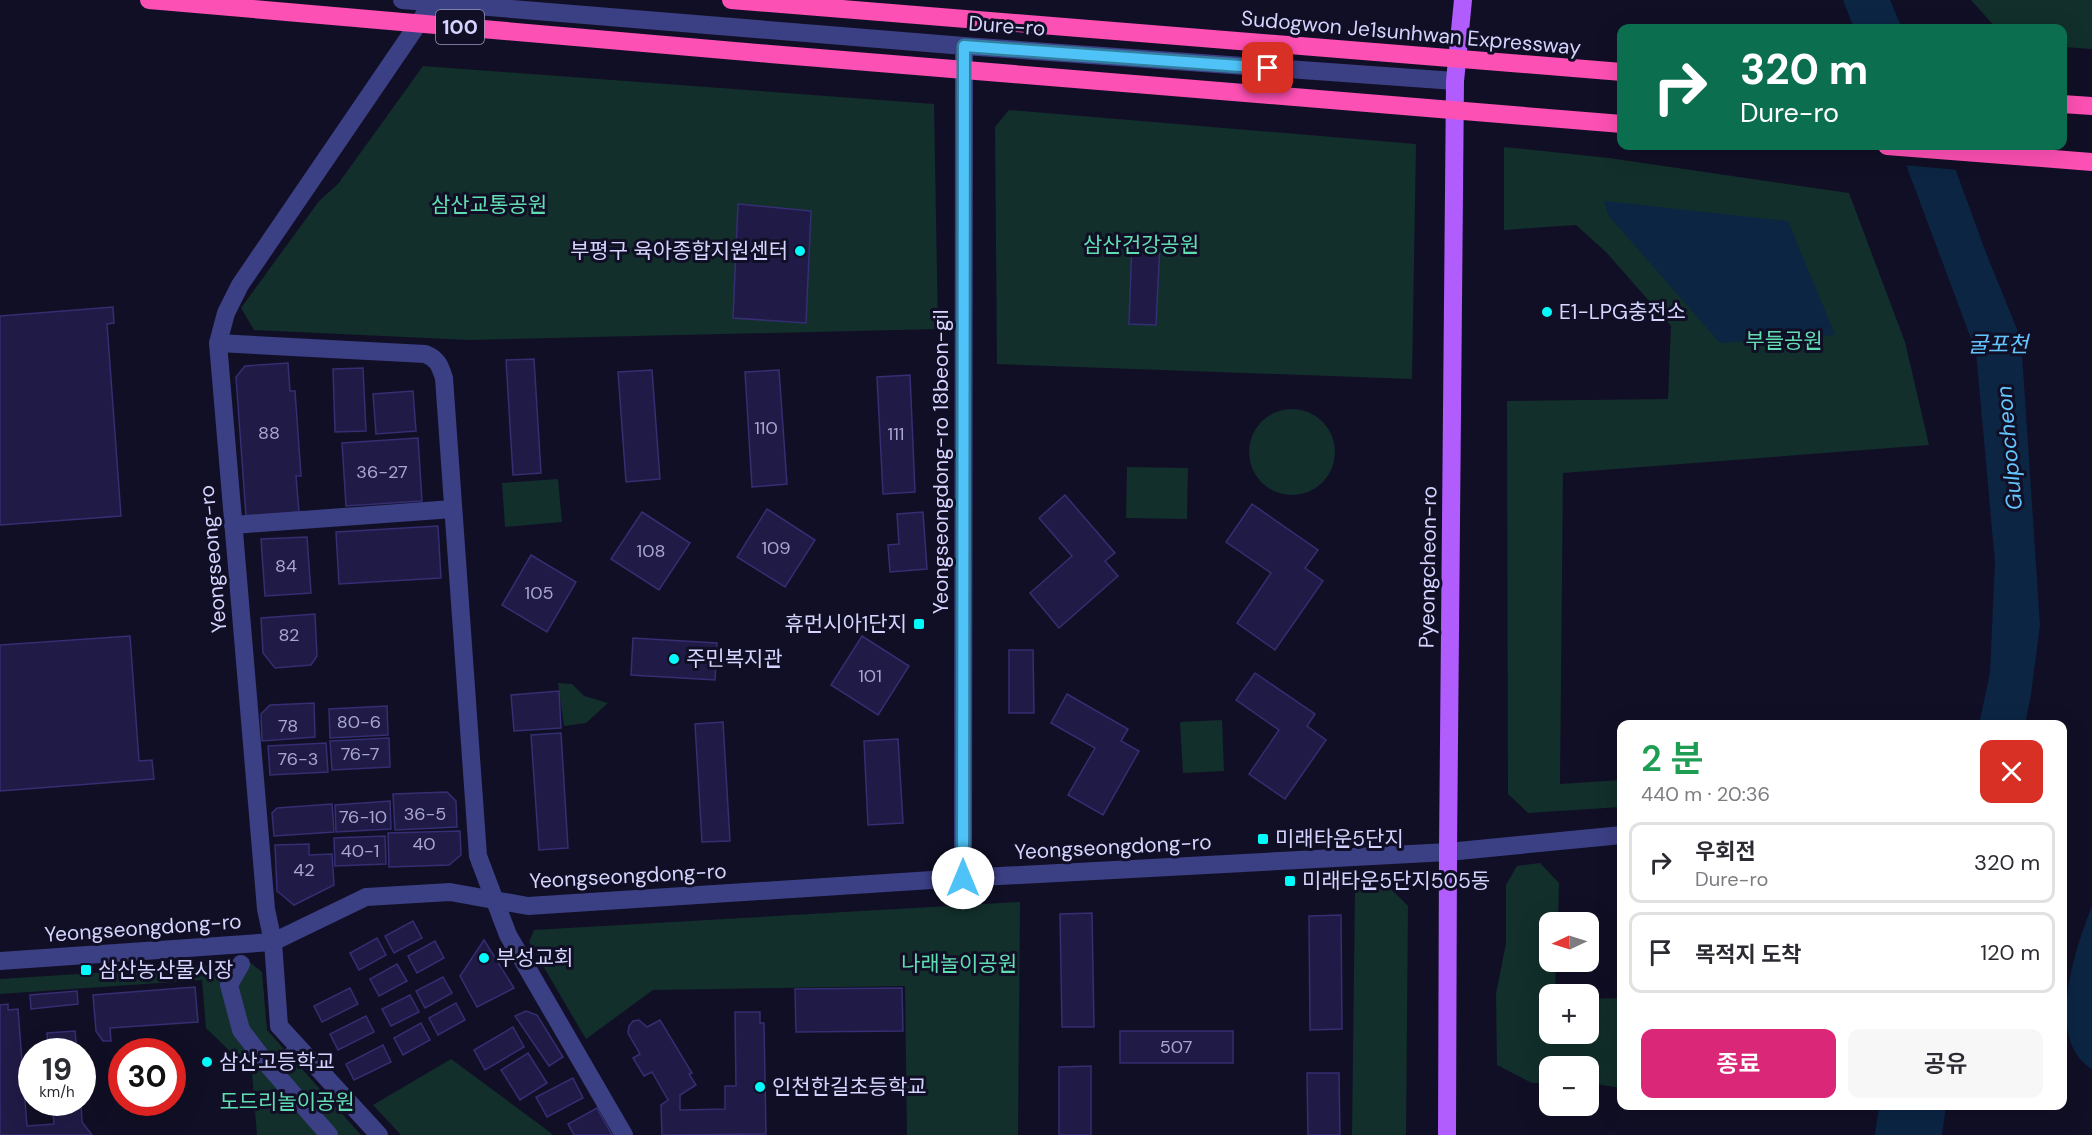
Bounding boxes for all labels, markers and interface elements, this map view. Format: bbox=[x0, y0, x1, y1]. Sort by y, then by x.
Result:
street label: Sudogwon Je1sunhwan Expressway bbox=[1240, 4, 1582, 62]
street label: Dure-ro bbox=[968, 9, 1046, 43]
road number: 100 bbox=[436, 10, 484, 44]
pin bbox=[1242, 42, 1293, 93]
text: 320 m bbox=[1740, 42, 1868, 97]
icon: right bbox=[1641, 48, 1719, 126]
icon: arrive bbox=[1251, 51, 1284, 84]
text: Dure-ro bbox=[1740, 95, 1839, 130]
park label: 삼산교통공원 bbox=[431, 191, 547, 219]
park label: 삼산건강공원 bbox=[1083, 231, 1199, 259]
place label: 부평구 육아종합지원센터 bbox=[570, 237, 788, 265]
marker: 부평구 육아종합지원센터 bbox=[793, 244, 807, 258]
place label: E1-LPG충전소 bbox=[1559, 298, 1686, 326]
marker: E1-LPG충전소 bbox=[1540, 305, 1554, 319]
street label: Yeongseongdong-ro 18beon-gil bbox=[927, 310, 955, 614]
park label: 부들공원 bbox=[1745, 327, 1823, 355]
water label: 굴포천 bbox=[1968, 330, 2031, 359]
water label: Gulpocheon bbox=[1989, 385, 2029, 511]
house number: 110 bbox=[754, 416, 778, 440]
house number: 88 bbox=[258, 421, 280, 445]
house number: 111 bbox=[888, 422, 904, 446]
house number: 36-27 bbox=[356, 460, 408, 484]
street label: Yeongseong-ro bbox=[193, 484, 233, 634]
street label: Pyeongcheon-ro bbox=[1413, 486, 1443, 648]
house number: 109 bbox=[761, 536, 791, 560]
house number: 108 bbox=[637, 539, 665, 563]
house number: 84 bbox=[275, 554, 297, 578]
house number: 105 bbox=[525, 581, 553, 605]
place label: 휴먼시아1단지 bbox=[785, 610, 907, 638]
marker: 휴먼시아1단지 bbox=[912, 617, 926, 631]
house number: 82 bbox=[278, 623, 300, 647]
place label: 주민복지관 bbox=[686, 645, 783, 673]
marker: 주민복지관 bbox=[667, 652, 681, 666]
house number: 101 bbox=[858, 664, 882, 688]
house number: 80-6 bbox=[337, 710, 381, 734]
house number: 78 bbox=[278, 714, 298, 738]
text: 2 분 bbox=[1641, 735, 1704, 782]
button: close bbox=[1980, 740, 2043, 803]
house number: 76-7 bbox=[341, 742, 379, 766]
house number: 76-3 bbox=[278, 747, 318, 771]
text: 440 m · 20:36 bbox=[1641, 781, 1770, 807]
house number: 36-5 bbox=[404, 802, 446, 826]
house number: 76-10 bbox=[339, 805, 387, 829]
place label: 미래타운5단지 bbox=[1275, 825, 1404, 853]
street label: Yeongseongdong-ro bbox=[1014, 828, 1212, 866]
house number: 40 bbox=[412, 832, 436, 856]
marker: 미래타운5단지 bbox=[1256, 832, 1270, 846]
text: 우회전 bbox=[1695, 837, 1756, 866]
house number: 40-1 bbox=[341, 839, 379, 863]
position arrow bbox=[931, 846, 995, 910]
icon: right bbox=[1644, 846, 1677, 879]
text: 320 m bbox=[1974, 848, 2040, 877]
street label: Yeongseongdong-ro bbox=[529, 857, 727, 895]
house number: 42 bbox=[293, 858, 315, 882]
text: Dure-ro bbox=[1695, 866, 1768, 892]
place label: 미래타운5단지505동 bbox=[1302, 867, 1490, 895]
marker: 미래타운5단지505동 bbox=[1283, 874, 1297, 888]
street label: Yeongseongdong-ro bbox=[44, 907, 242, 949]
north arrow bbox=[1539, 912, 1599, 972]
map controls bbox=[1539, 912, 1599, 1116]
icon: arrive bbox=[1644, 936, 1677, 969]
text: 120 m bbox=[1980, 938, 2040, 967]
text: 목적지 도착 bbox=[1695, 940, 1801, 969]
place label: 부성교회 bbox=[496, 944, 573, 972]
park label: 나래놀이공원 bbox=[901, 950, 1017, 978]
marker: 부성교회 bbox=[477, 951, 491, 965]
place label: 삼산농산물시장 bbox=[98, 956, 233, 984]
marker: 삼산농산물시장 bbox=[79, 963, 93, 977]
button: + bbox=[1539, 984, 1599, 1044]
button: 종료 bbox=[1641, 1029, 1836, 1098]
button: 공유 bbox=[1848, 1029, 2043, 1098]
house number: 507 bbox=[1160, 1035, 1192, 1059]
speed limit sign: 30 bbox=[108, 1038, 186, 1116]
place label: 삼산고등학교 bbox=[219, 1048, 335, 1076]
text: 19 bbox=[42, 1050, 72, 1089]
marker: 삼산고등학교 bbox=[200, 1055, 214, 1069]
button: − bbox=[1539, 1056, 1599, 1116]
place label: 인천한길초등학교 bbox=[772, 1073, 927, 1101]
marker: 인천한길초등학교 bbox=[753, 1080, 767, 1094]
text: km/h bbox=[39, 1082, 75, 1102]
park label: 도드리놀이공원 bbox=[219, 1088, 355, 1116]

